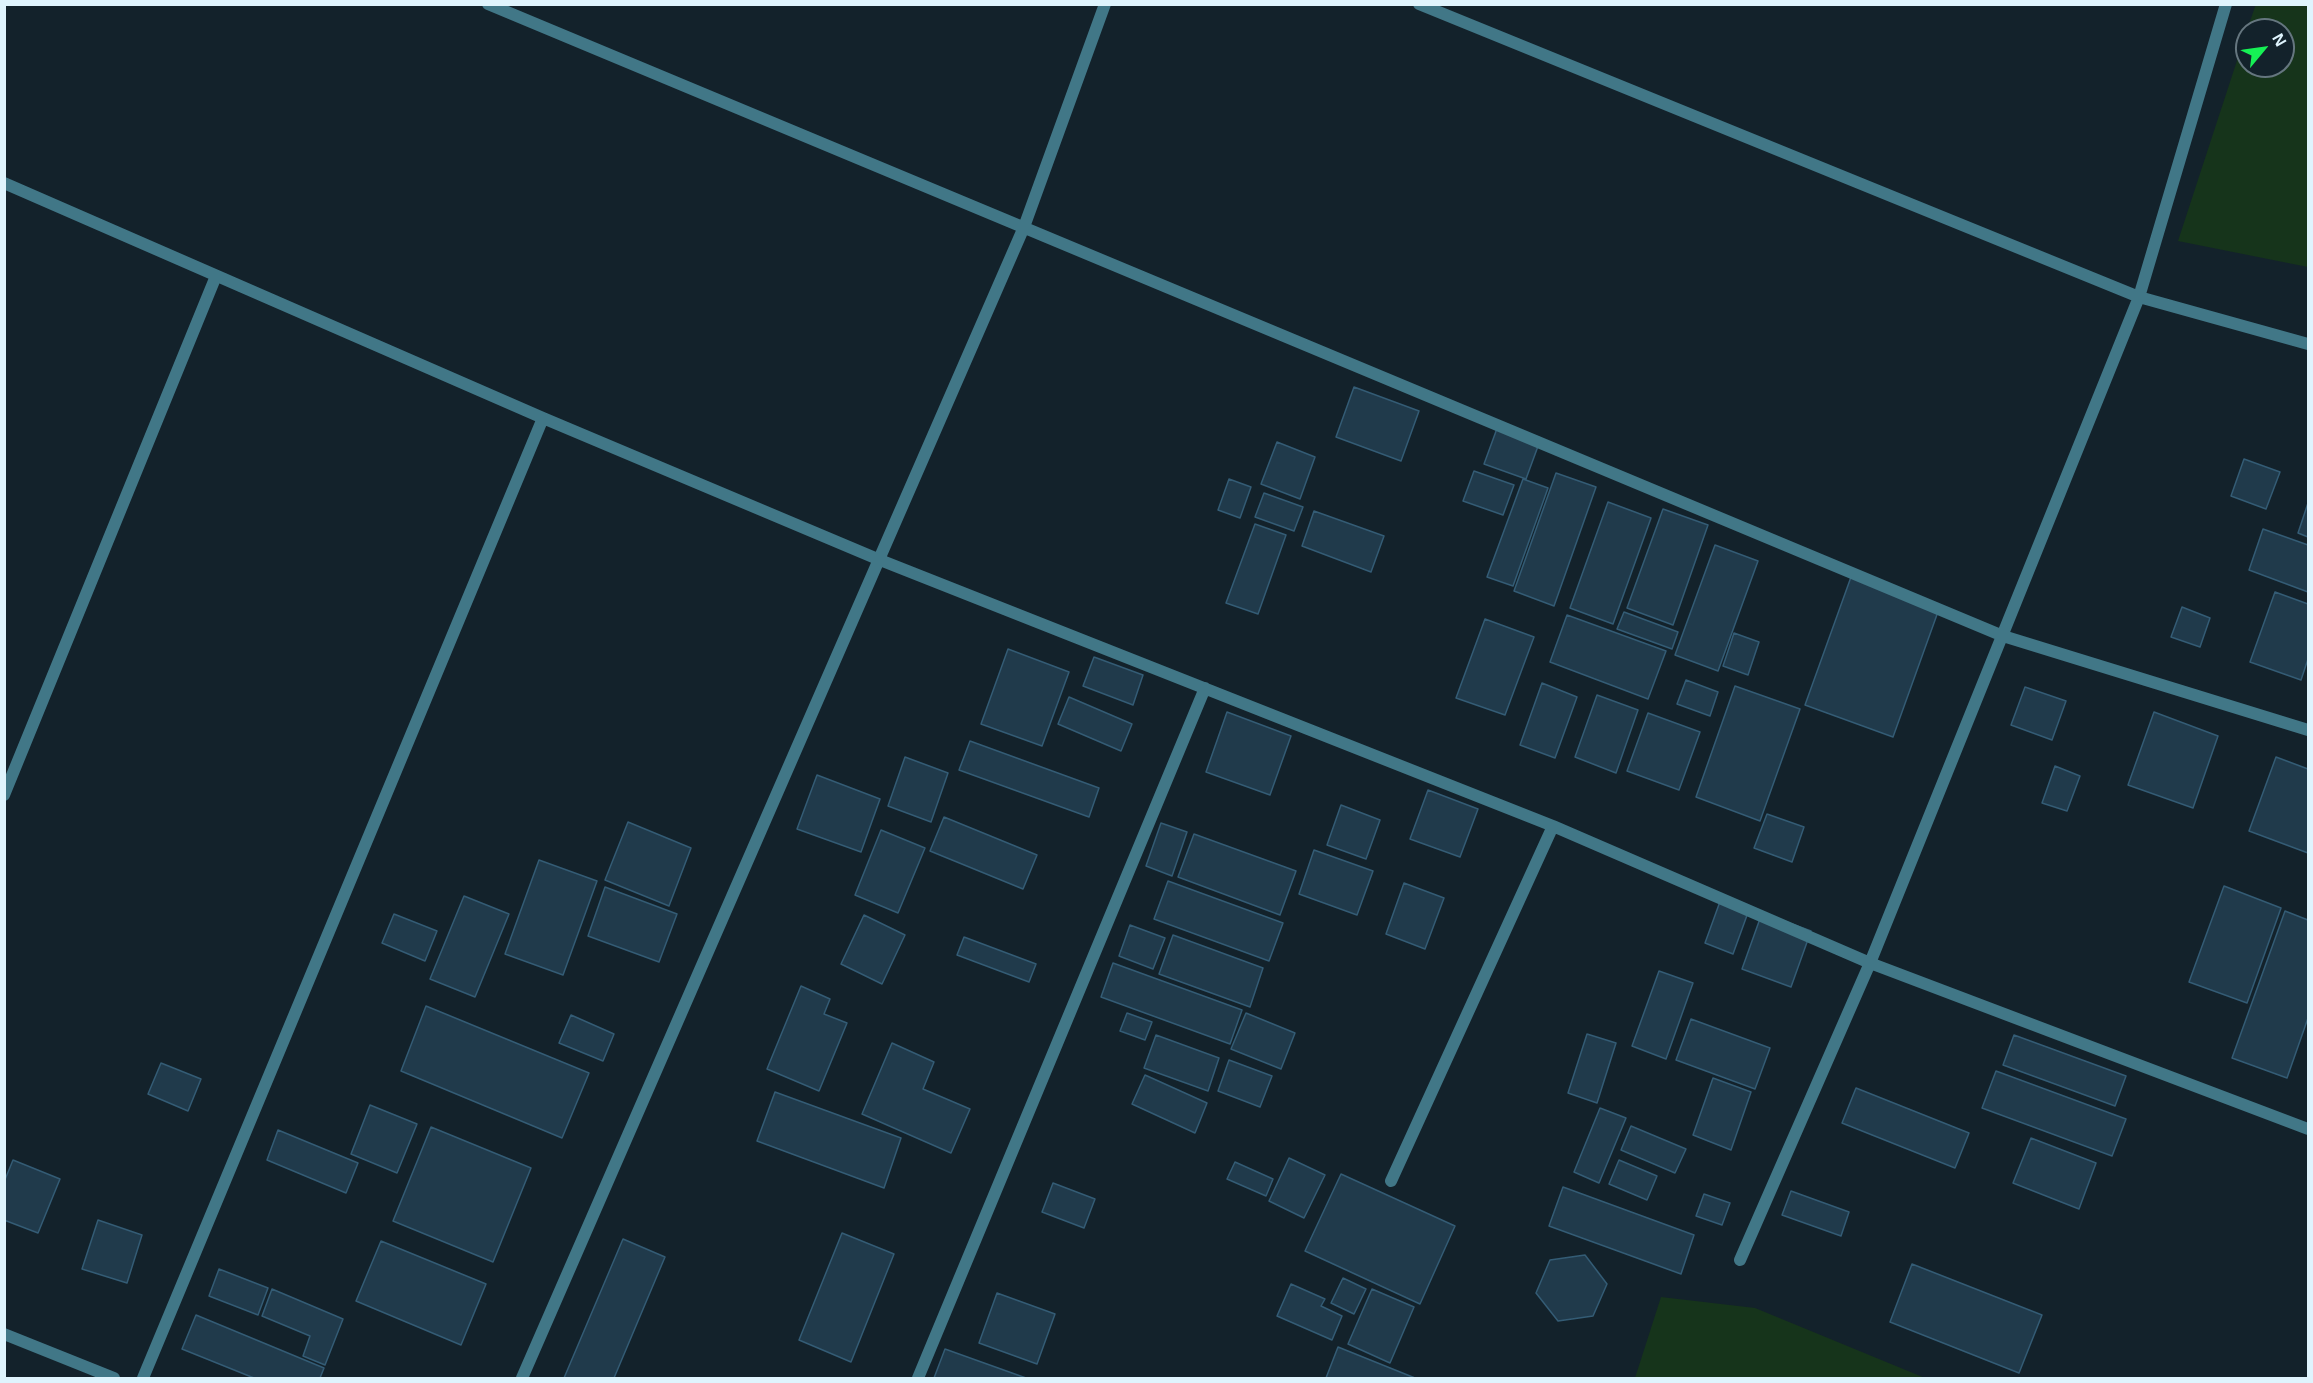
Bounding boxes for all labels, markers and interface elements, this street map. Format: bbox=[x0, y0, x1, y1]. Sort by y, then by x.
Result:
north arrow bbox=[2235, 18, 2295, 78]
text: N bbox=[2269, 31, 2290, 49]

